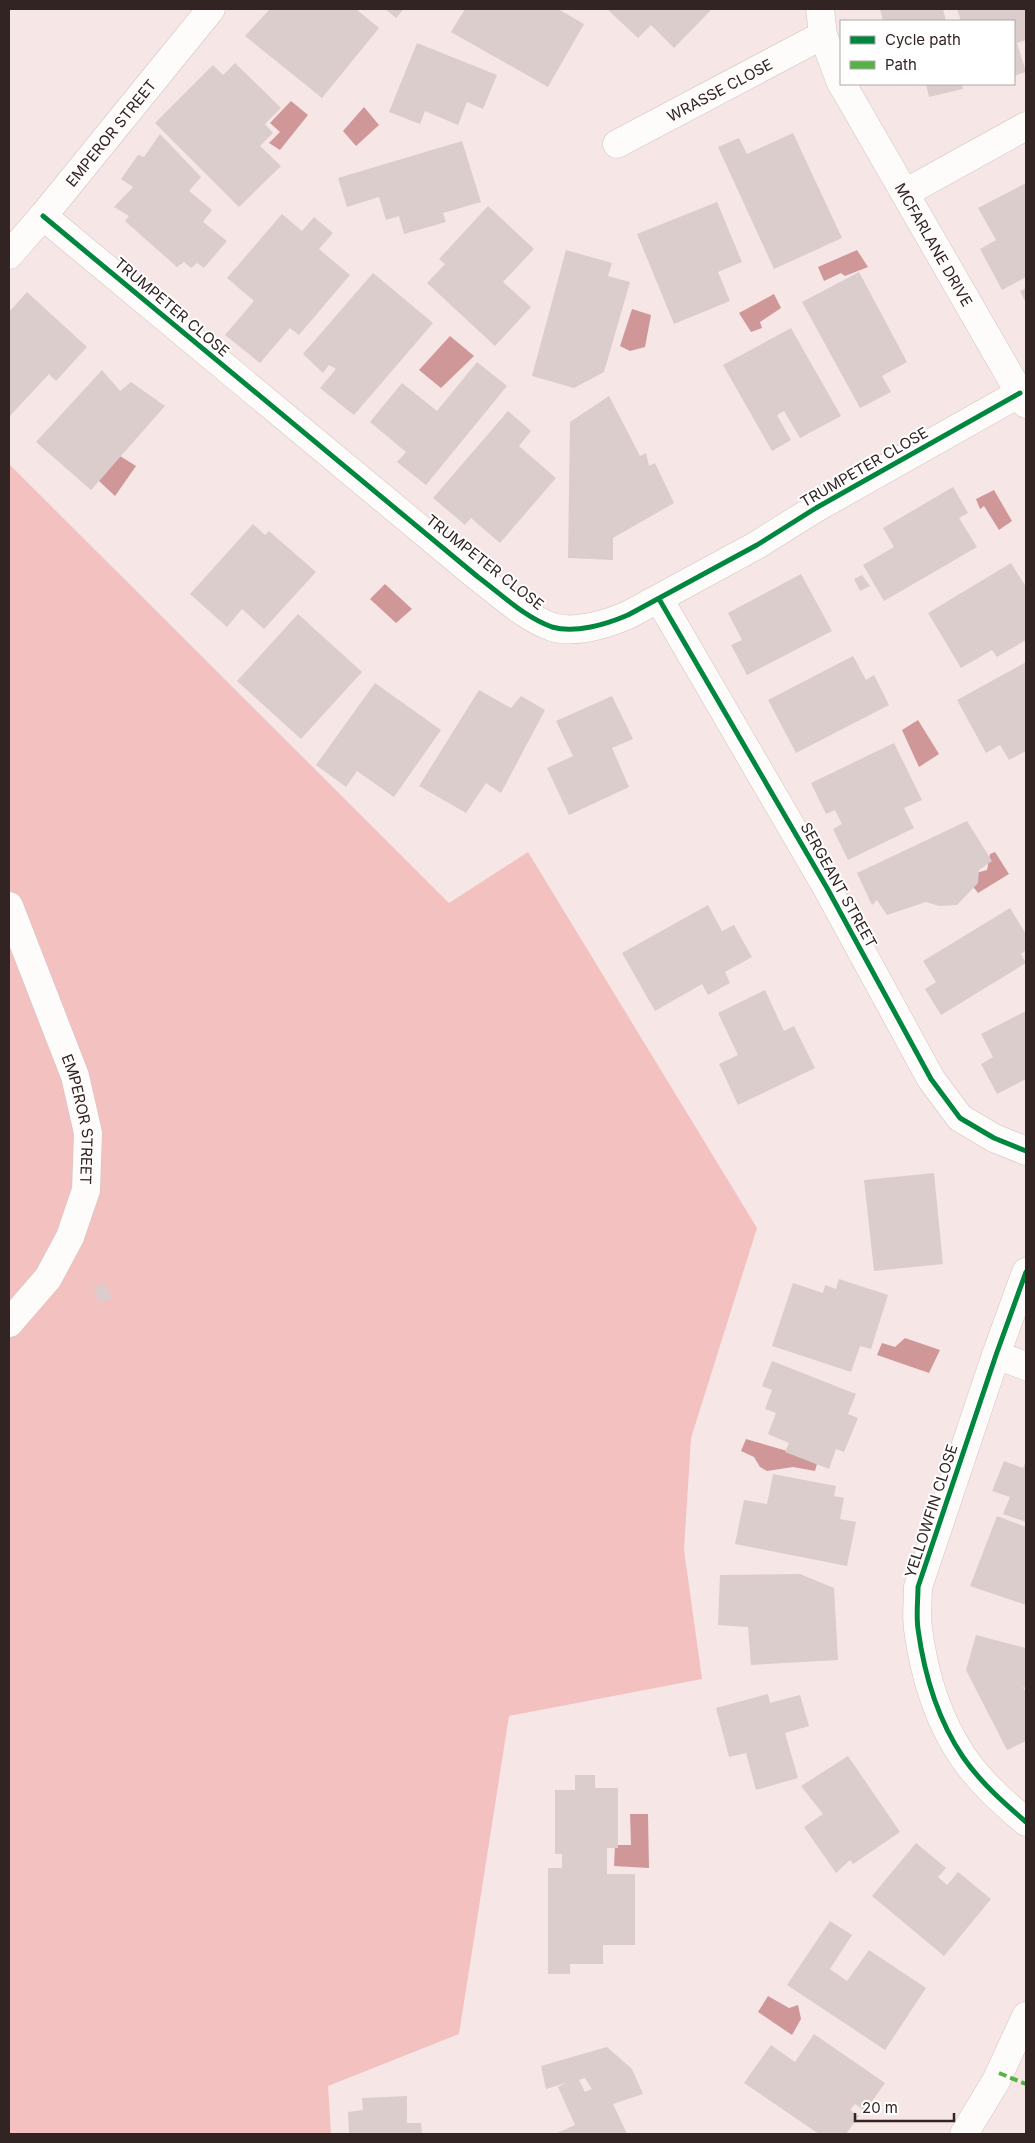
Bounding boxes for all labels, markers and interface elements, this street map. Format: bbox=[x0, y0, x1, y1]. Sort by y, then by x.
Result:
legend bbox=[840, 20, 1015, 85]
text: Cycle path bbox=[885, 30, 961, 49]
street label: WRASSE CLOSE bbox=[664, 54, 775, 125]
text: Path bbox=[885, 55, 917, 74]
street label: EMPEROR STREET bbox=[61, 75, 160, 190]
street label: MCFARLANE DRIVE bbox=[891, 179, 977, 310]
street label: TRUMPETER CLOSE bbox=[111, 253, 233, 361]
street label: TRUMPETER CLOSE bbox=[797, 423, 931, 511]
street label: TRUMPETER CLOSE bbox=[422, 510, 548, 614]
street label: SERGEANT STREET bbox=[797, 819, 881, 951]
street label: EMPEROR STREET bbox=[58, 1051, 98, 1185]
street label: YELLOWFIN CLOSE bbox=[900, 1442, 962, 1580]
scale bar bbox=[855, 2090, 954, 2122]
text: 20 m bbox=[862, 2098, 898, 2117]

